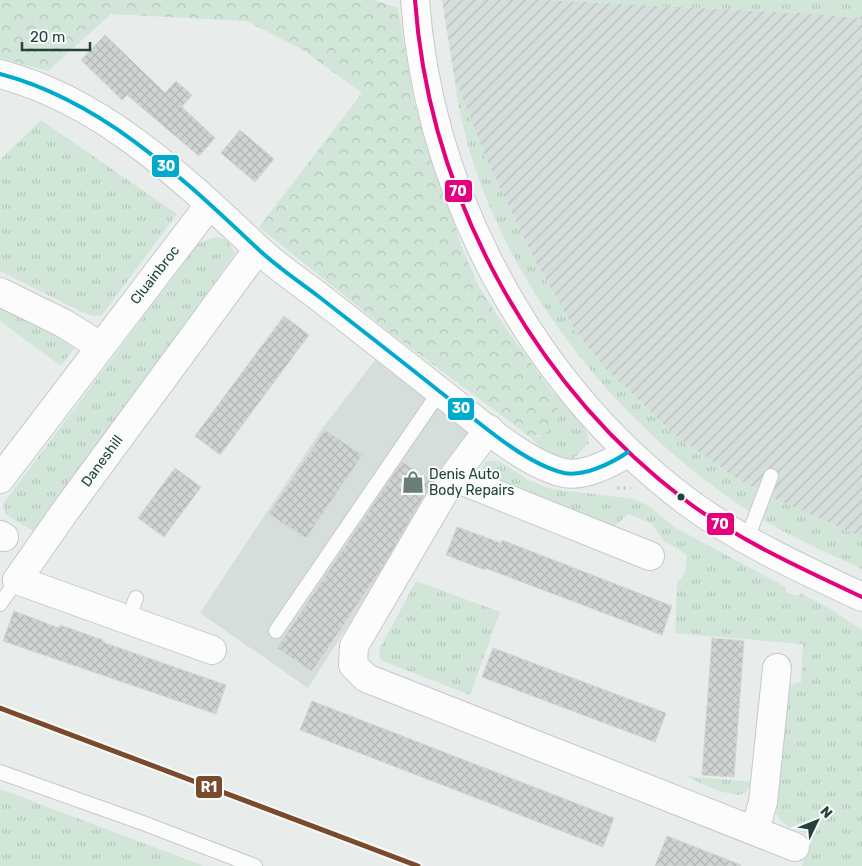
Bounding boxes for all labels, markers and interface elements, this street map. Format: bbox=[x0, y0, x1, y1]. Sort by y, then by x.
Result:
scale bar bbox=[22, 20, 90, 52]
text: 20 m bbox=[30, 28, 65, 46]
line badge: 30 bbox=[151, 154, 180, 178]
text: 30 bbox=[157, 158, 175, 175]
line badge: 70 bbox=[444, 179, 473, 203]
text: 70 bbox=[449, 183, 467, 200]
street label: Cluainbroc bbox=[127, 242, 183, 308]
line badge: 30 bbox=[447, 397, 475, 421]
text: 30 bbox=[452, 400, 470, 417]
street label: Daneshill bbox=[78, 432, 126, 490]
place label: Denis Auto Body Repairs bbox=[429, 466, 514, 499]
shop icon: Denis Auto Body Repairs bbox=[400, 469, 426, 495]
unlabelled marker bbox=[676, 492, 686, 502]
line badge: 70 bbox=[706, 512, 735, 536]
text: 70 bbox=[711, 516, 729, 533]
line badge: R1 bbox=[195, 775, 223, 799]
text: R1 bbox=[201, 779, 217, 796]
north arrow bbox=[792, 796, 842, 846]
text: N bbox=[816, 803, 836, 822]

